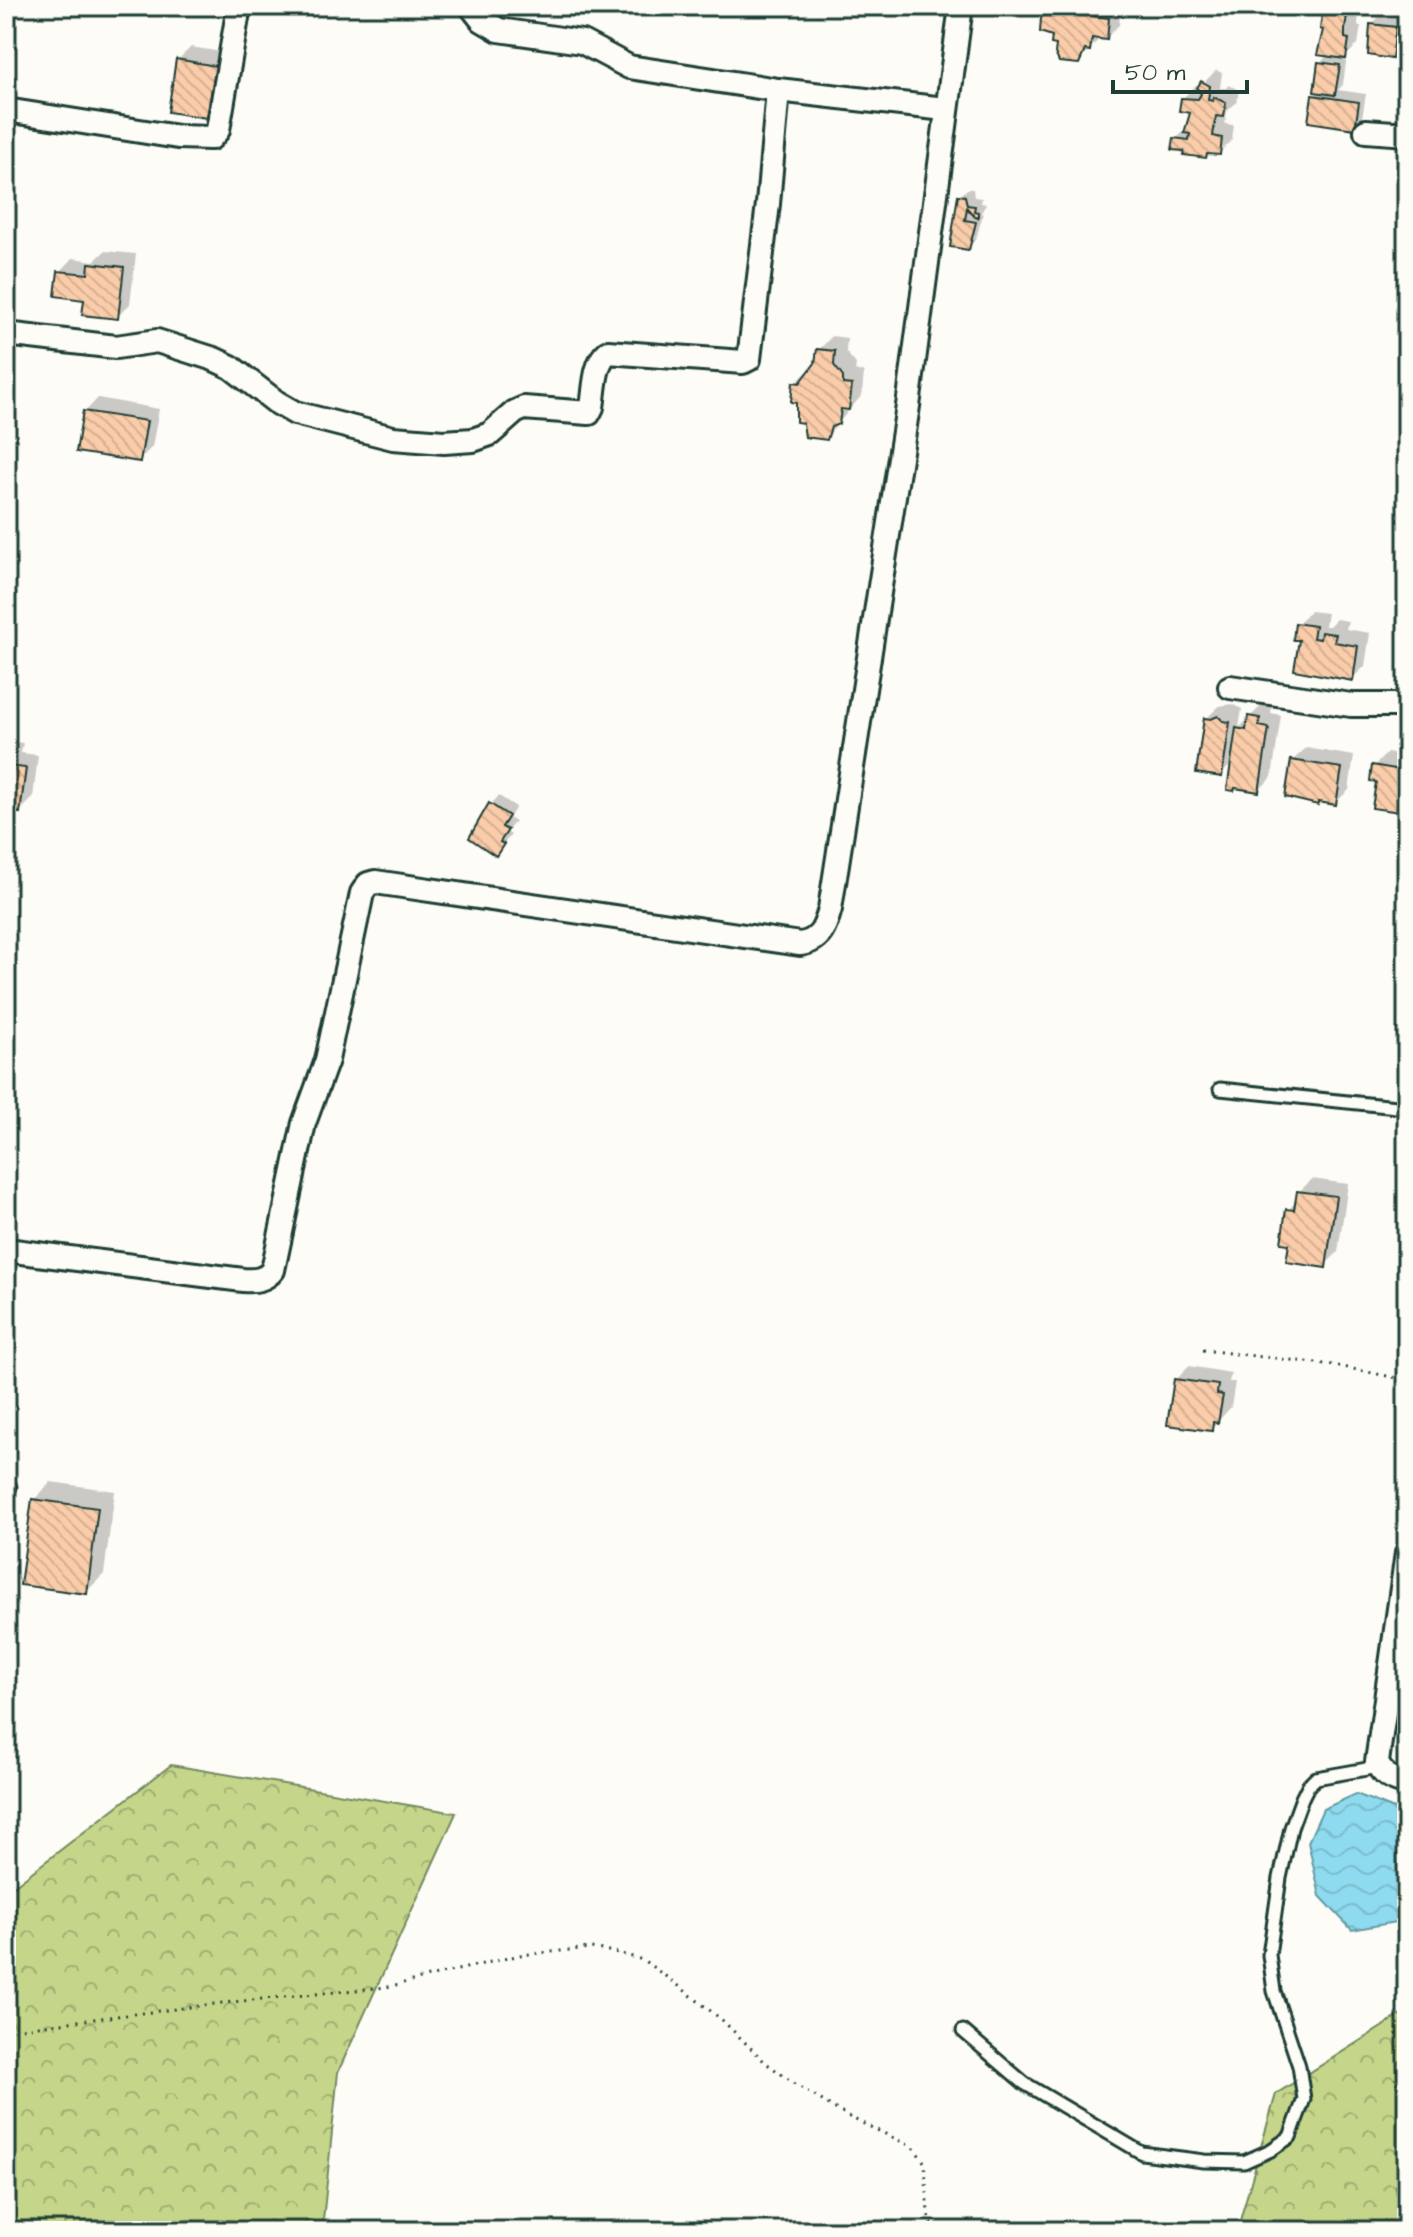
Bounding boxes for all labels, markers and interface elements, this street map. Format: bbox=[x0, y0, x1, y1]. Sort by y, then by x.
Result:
scale bar bbox=[1113, 44, 1247, 94]
text: 50 m bbox=[1125, 56, 1186, 90]

